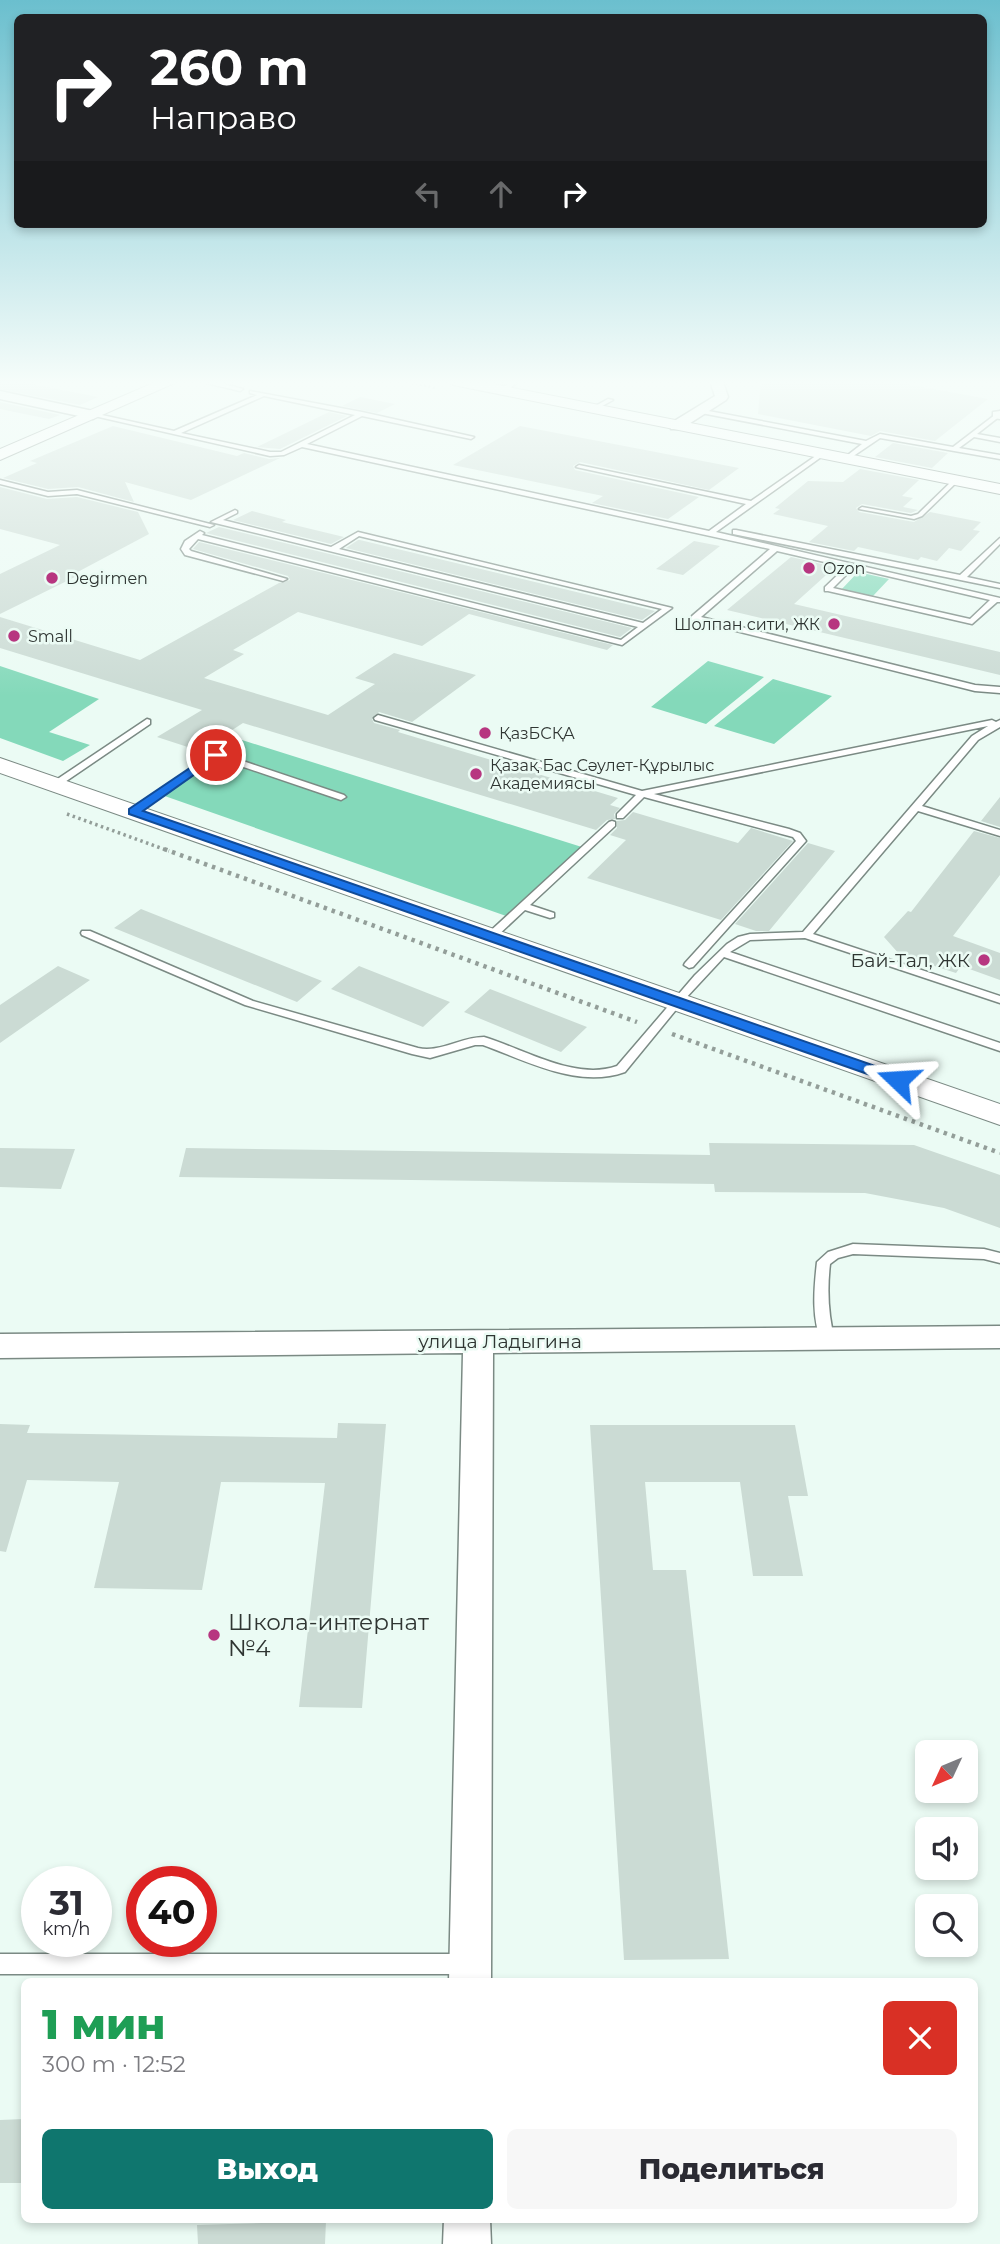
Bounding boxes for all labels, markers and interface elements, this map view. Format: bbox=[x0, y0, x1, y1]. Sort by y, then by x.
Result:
text: 260 m bbox=[150, 38, 309, 97]
icon: right bbox=[35, 42, 126, 133]
text: Направо bbox=[150, 98, 297, 137]
icon: left bbox=[409, 175, 447, 213]
icon: ahead bbox=[482, 175, 520, 213]
icon: right bbox=[555, 175, 593, 213]
place label: Ozon bbox=[823, 559, 865, 578]
marker: Ozon bbox=[801, 560, 817, 576]
place label: Degirmen bbox=[66, 569, 148, 588]
marker: Degirmen bbox=[44, 570, 60, 586]
place label: Шолпан сити, ЖК bbox=[674, 615, 820, 634]
marker: Шолпан сити, ЖК bbox=[826, 616, 842, 632]
place label: Small bbox=[28, 627, 73, 646]
marker: Small bbox=[6, 628, 22, 644]
place label: ҚазБСҚА bbox=[499, 724, 575, 743]
pin bbox=[186, 725, 246, 785]
marker: ҚазБСҚА bbox=[477, 725, 493, 741]
icon: arrive bbox=[197, 736, 235, 774]
place label: Қазақ Бас Сәулет-Құрылыс Академиясы bbox=[490, 756, 714, 793]
marker: Қазақ Бас Сәулет-Құрылыс Академиясы bbox=[468, 766, 484, 782]
place label: Бай-Тал, ЖК bbox=[851, 949, 970, 972]
marker: Бай-Тал, ЖК bbox=[976, 952, 992, 968]
position arrow bbox=[861, 1043, 935, 1117]
street label: улица Ладыгина bbox=[417, 1330, 582, 1353]
place label: Школа-интернат №4 bbox=[228, 1608, 429, 1662]
marker: Школа-интернат №4 bbox=[206, 1627, 222, 1643]
north arrow bbox=[915, 1740, 978, 1802]
map controls bbox=[915, 1740, 978, 1957]
button: sound bbox=[915, 1817, 978, 1880]
speed limit sign: 40 bbox=[126, 1866, 217, 1957]
text: 31 bbox=[49, 1881, 84, 1924]
button: search bbox=[915, 1894, 978, 1957]
text: km/h bbox=[42, 1918, 91, 1940]
text: 1 мин bbox=[42, 1998, 166, 2050]
button: close bbox=[883, 2001, 957, 2075]
text: 300 m · 12:52 bbox=[42, 2050, 186, 2078]
button: Выход bbox=[42, 2129, 493, 2209]
button: Поделиться bbox=[507, 2129, 957, 2209]

